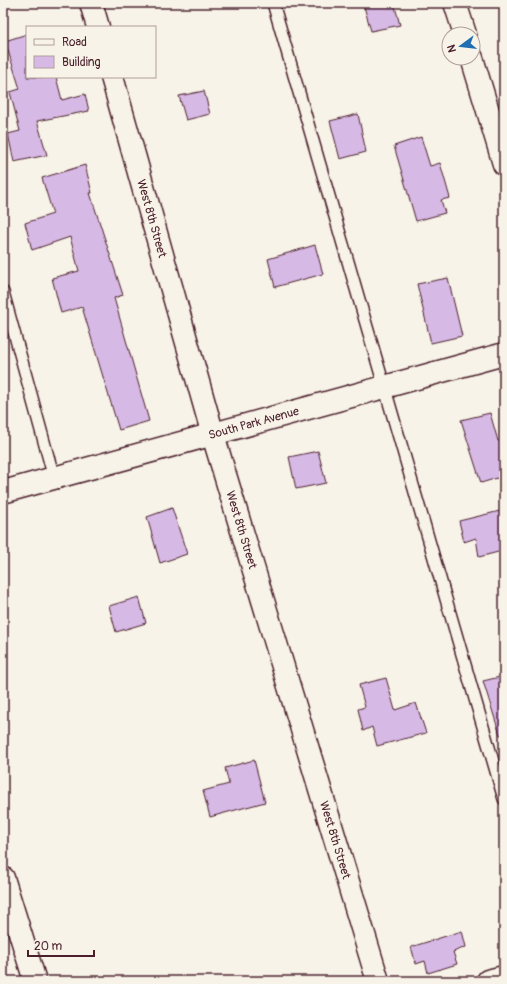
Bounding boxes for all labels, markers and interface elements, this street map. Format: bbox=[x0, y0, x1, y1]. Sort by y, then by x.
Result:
legend bbox=[26, 26, 156, 78]
north arrow bbox=[441, 26, 481, 66]
text: Road bbox=[62, 35, 87, 50]
text: N bbox=[444, 43, 459, 54]
text: Building bbox=[62, 55, 101, 70]
street label: West 8th Street bbox=[134, 178, 170, 260]
street label: South Park Avenue bbox=[207, 403, 301, 443]
street label: West 8th Street bbox=[223, 489, 261, 571]
street label: West 8th Street bbox=[317, 799, 354, 881]
scale bar bbox=[28, 932, 94, 958]
text: 20 m bbox=[34, 939, 63, 954]

